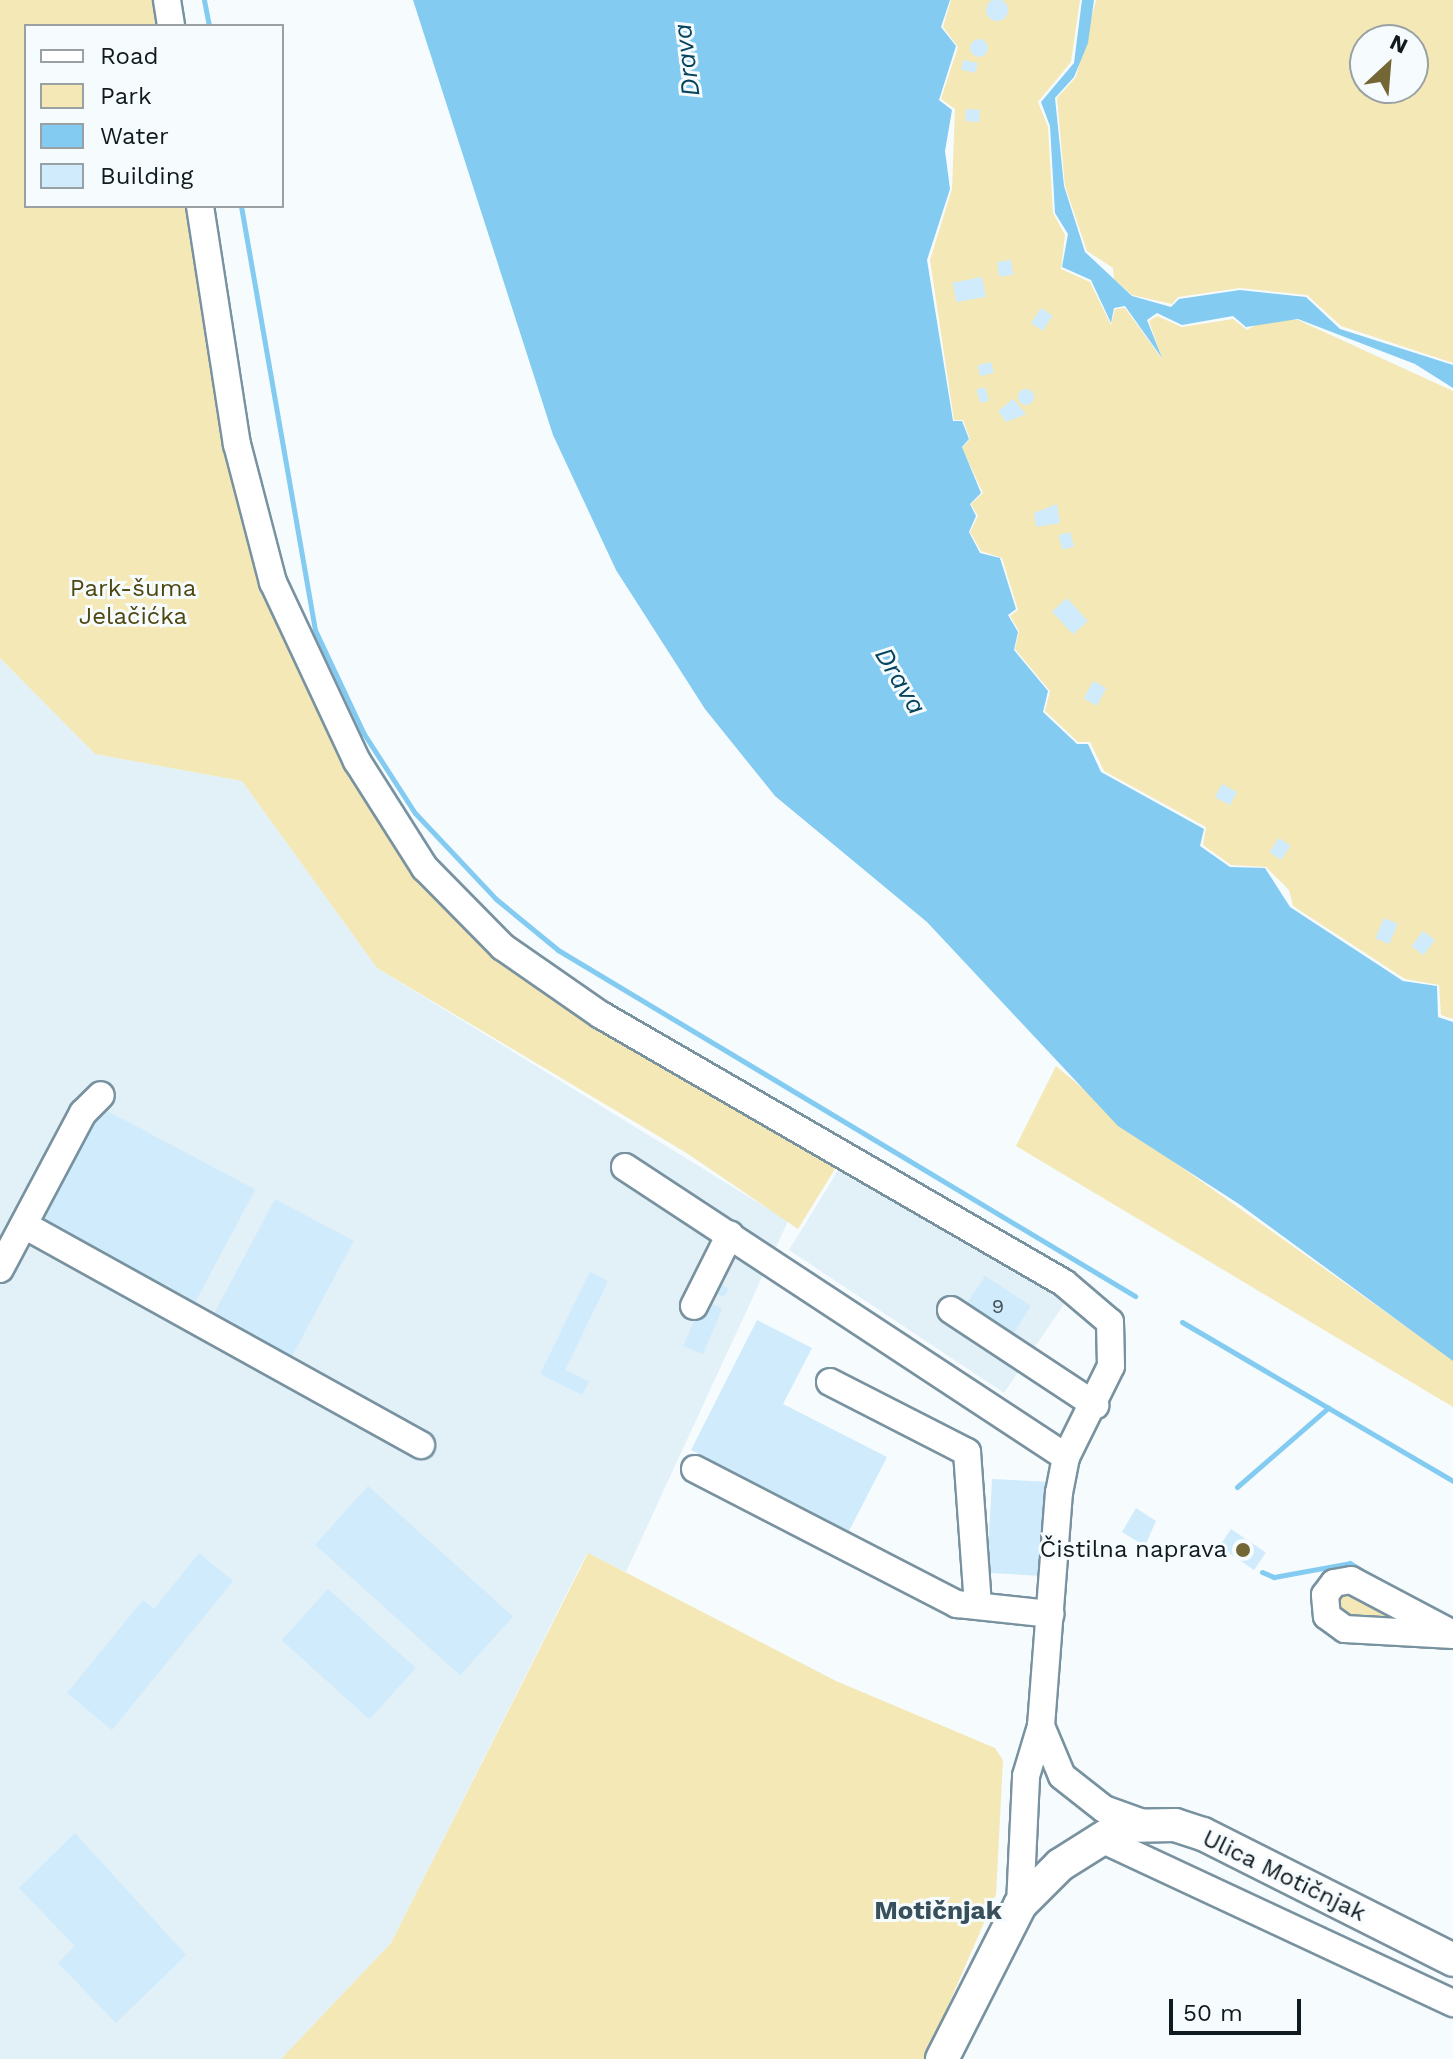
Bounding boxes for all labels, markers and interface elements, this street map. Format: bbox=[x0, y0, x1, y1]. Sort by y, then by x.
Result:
water label: Drava bbox=[667, 22, 707, 98]
legend bbox=[24, 24, 284, 208]
north arrow bbox=[1349, 24, 1429, 104]
text: N bbox=[1386, 29, 1412, 59]
text: Road bbox=[100, 42, 159, 70]
text: Park bbox=[100, 82, 152, 110]
text: Water bbox=[100, 122, 169, 150]
text: Building bbox=[100, 162, 193, 190]
park label: Park-šuma Jelačićka bbox=[70, 575, 196, 631]
water label: Drava bbox=[868, 642, 932, 720]
house number: 9 bbox=[992, 1294, 1004, 1318]
place label: Čistilna naprava bbox=[1039, 1536, 1227, 1564]
marker: Čistilna naprava bbox=[1234, 1541, 1252, 1559]
street label: Ulica Motičnjak bbox=[1197, 1824, 1371, 1928]
district label: Motičnjak bbox=[874, 1895, 1002, 1927]
scale bar bbox=[1173, 1983, 1305, 2033]
text: 50 m bbox=[1183, 1999, 1243, 2027]

